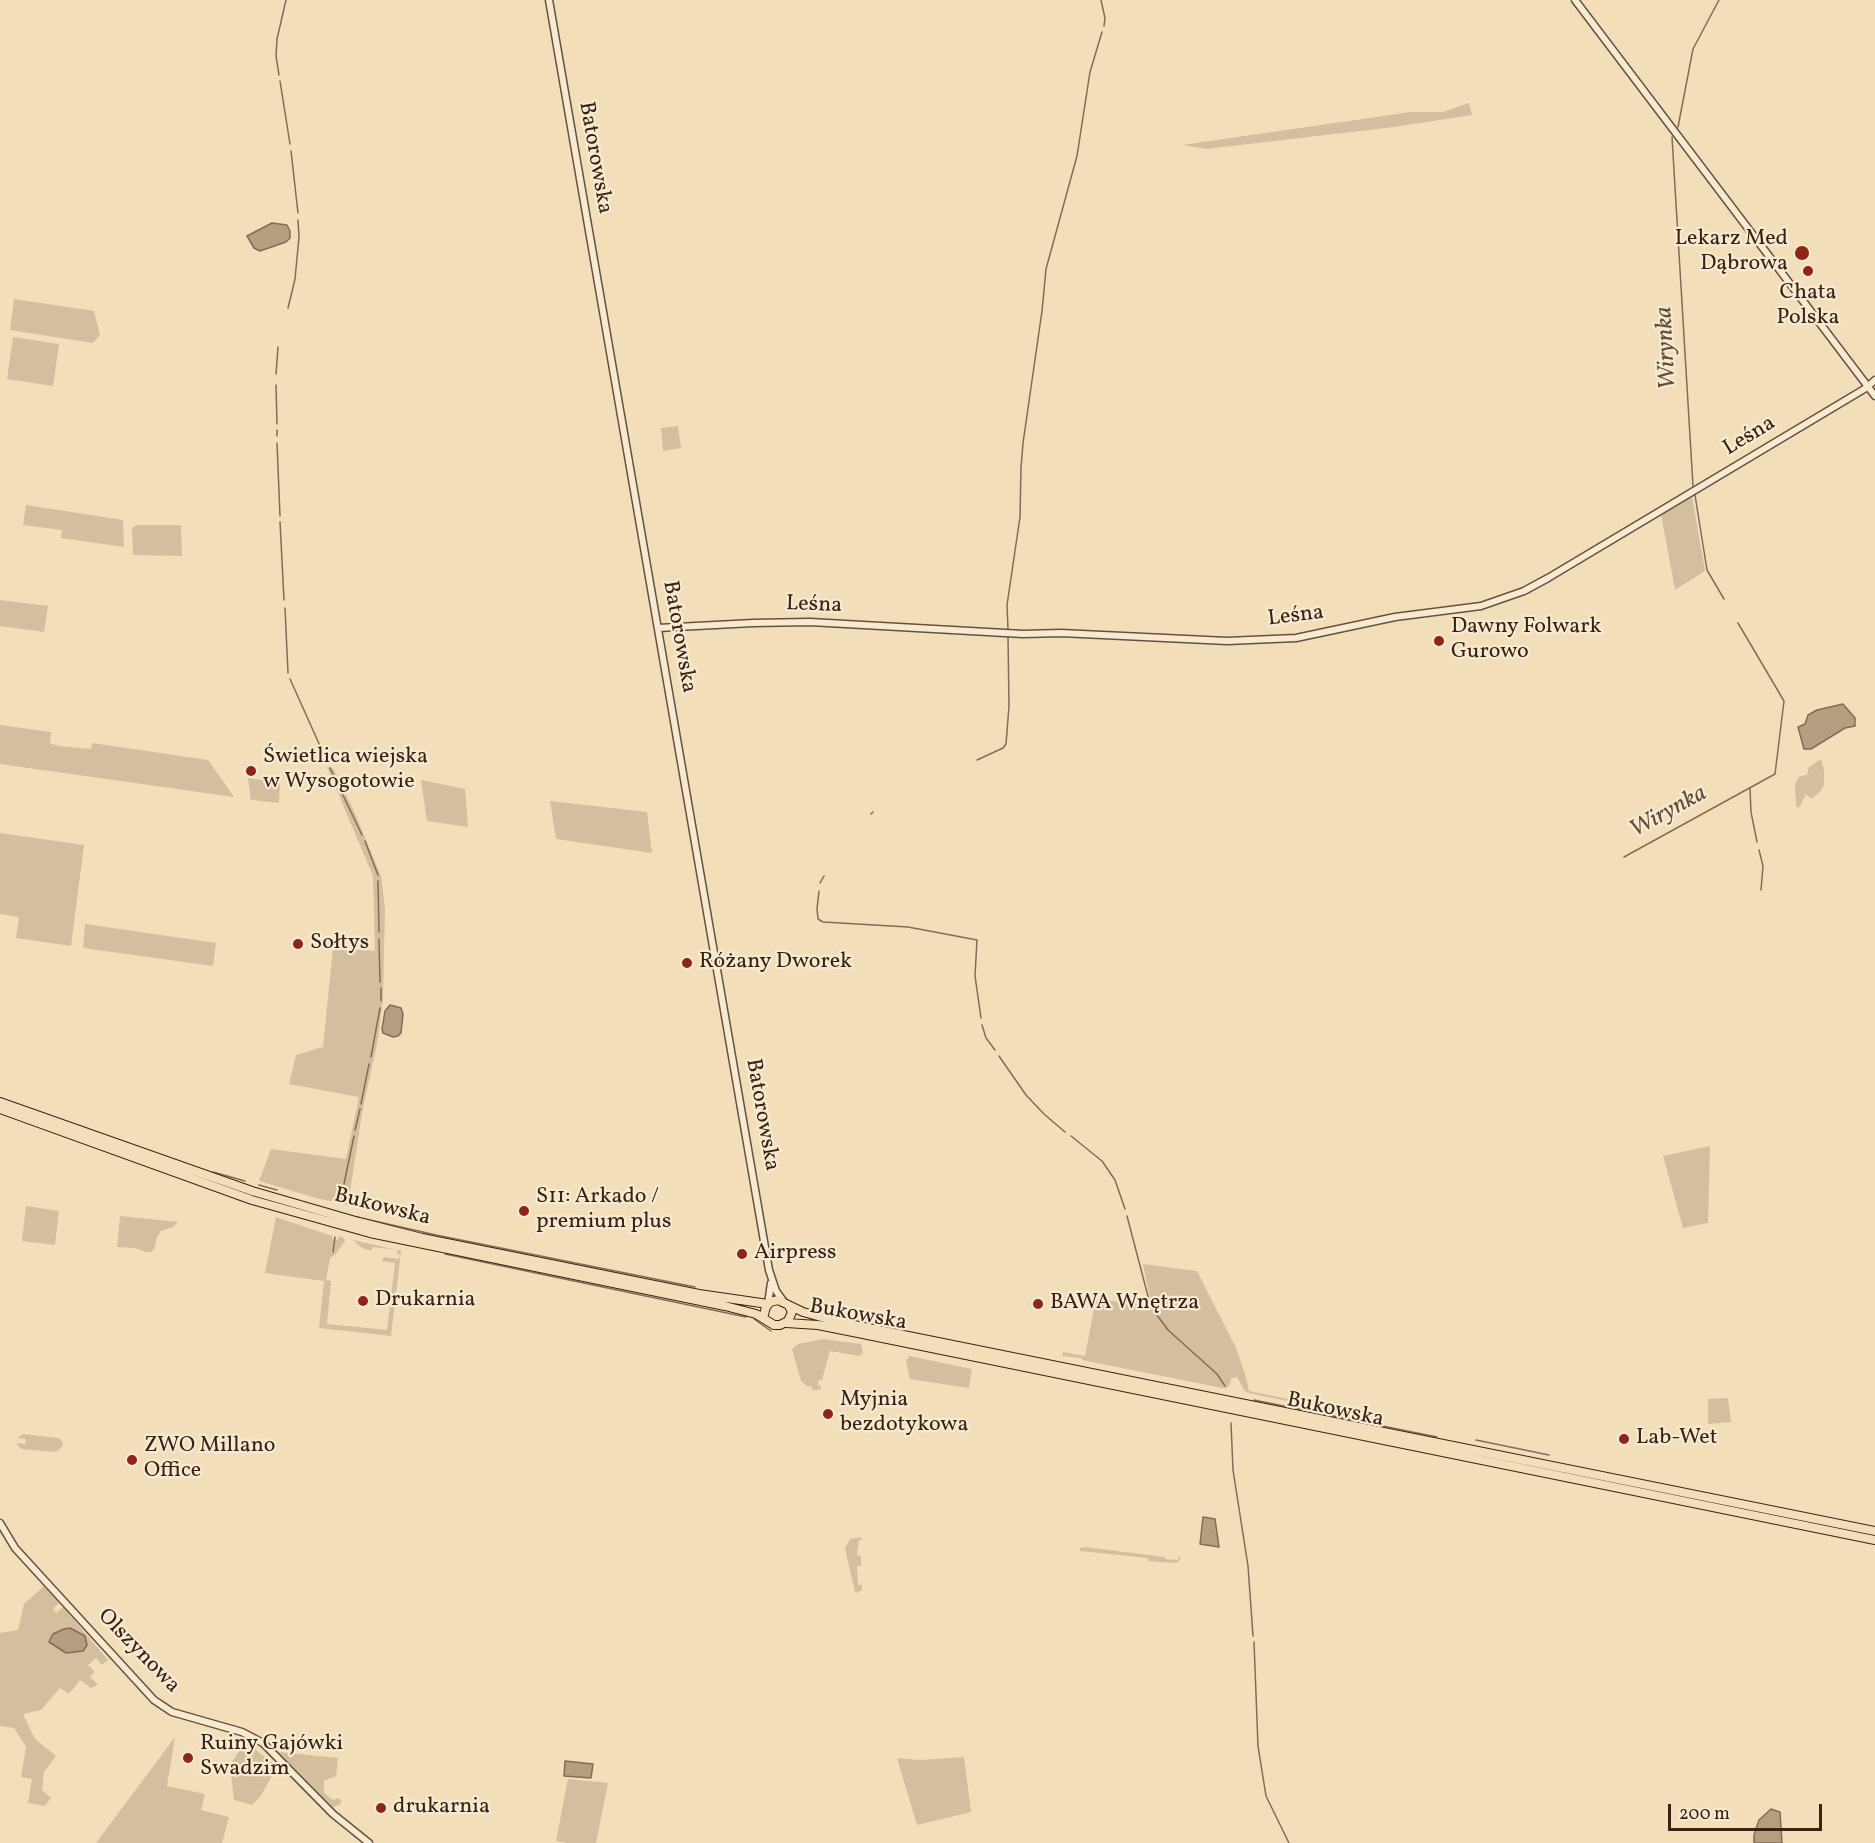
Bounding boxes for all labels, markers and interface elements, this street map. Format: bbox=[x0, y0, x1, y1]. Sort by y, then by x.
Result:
street label: Batorowska bbox=[571, 100, 617, 216]
place label: Lekarz Med Dąbrowa bbox=[1675, 227, 1788, 278]
marker: Lekarz Med Dąbrowa bbox=[1793, 244, 1811, 262]
marker: Chata Polska bbox=[1801, 264, 1815, 278]
place label: Chata Polska bbox=[1777, 281, 1839, 332]
water label: Wirynka bbox=[1651, 306, 1685, 390]
street label: Leśna bbox=[1719, 411, 1781, 463]
street label: Batorowska bbox=[655, 579, 701, 695]
street label: Leśna bbox=[785, 592, 843, 620]
street label: Leśna bbox=[1266, 600, 1326, 634]
place label: Dawny Folwark Gurowo bbox=[1451, 615, 1601, 666]
marker: Dawny Folwark Gurowo bbox=[1432, 634, 1446, 648]
place label: Świetlica wiejska w Wysogotowie bbox=[263, 745, 428, 796]
marker: Świetlica wiejska w Wysogotowie bbox=[244, 764, 258, 778]
water label: Wirynka bbox=[1626, 780, 1712, 846]
place label: Sołtys bbox=[310, 931, 369, 957]
marker: Sołtys bbox=[291, 937, 305, 951]
place label: Różany Dworek bbox=[699, 950, 852, 976]
marker: Różany Dworek bbox=[680, 956, 694, 970]
street label: Batorowska bbox=[738, 1057, 784, 1173]
street label: Bukowska bbox=[331, 1183, 433, 1233]
place label: S11: Arkado / premium plus bbox=[536, 1185, 671, 1236]
marker: S11: Arkado / premium plus bbox=[517, 1204, 531, 1218]
place label: Airpress bbox=[754, 1241, 836, 1267]
marker: Airpress bbox=[735, 1247, 749, 1261]
place label: Drukarnia bbox=[375, 1288, 476, 1314]
place label: BAWA Wnętrza bbox=[1050, 1291, 1199, 1317]
marker: Drukarnia bbox=[356, 1294, 370, 1308]
street label: Bukowska bbox=[807, 1294, 909, 1338]
marker: BAWA Wnętrza bbox=[1031, 1297, 1045, 1311]
place label: Myjnia bezdotykowa bbox=[840, 1388, 968, 1440]
street label: Bukowska bbox=[1284, 1388, 1386, 1434]
marker: Myjnia bezdotykowa bbox=[821, 1407, 835, 1421]
place label: Lab-Wet bbox=[1636, 1426, 1717, 1452]
marker: Lab-Wet bbox=[1617, 1432, 1631, 1446]
place label: ZWO Millano Office bbox=[144, 1434, 275, 1486]
marker: ZWO Millano Office bbox=[125, 1453, 139, 1467]
street label: Olszynowa bbox=[91, 1604, 185, 1700]
place label: Ruiny Gajówki Swadzim bbox=[200, 1732, 343, 1784]
marker: Ruiny Gajówki Swadzim bbox=[181, 1751, 195, 1765]
scale bar bbox=[1671, 1792, 1826, 1830]
place label: drukarnia bbox=[393, 1795, 490, 1821]
marker: drukarnia bbox=[374, 1801, 388, 1815]
text: 200 m bbox=[1679, 1802, 1730, 1827]

